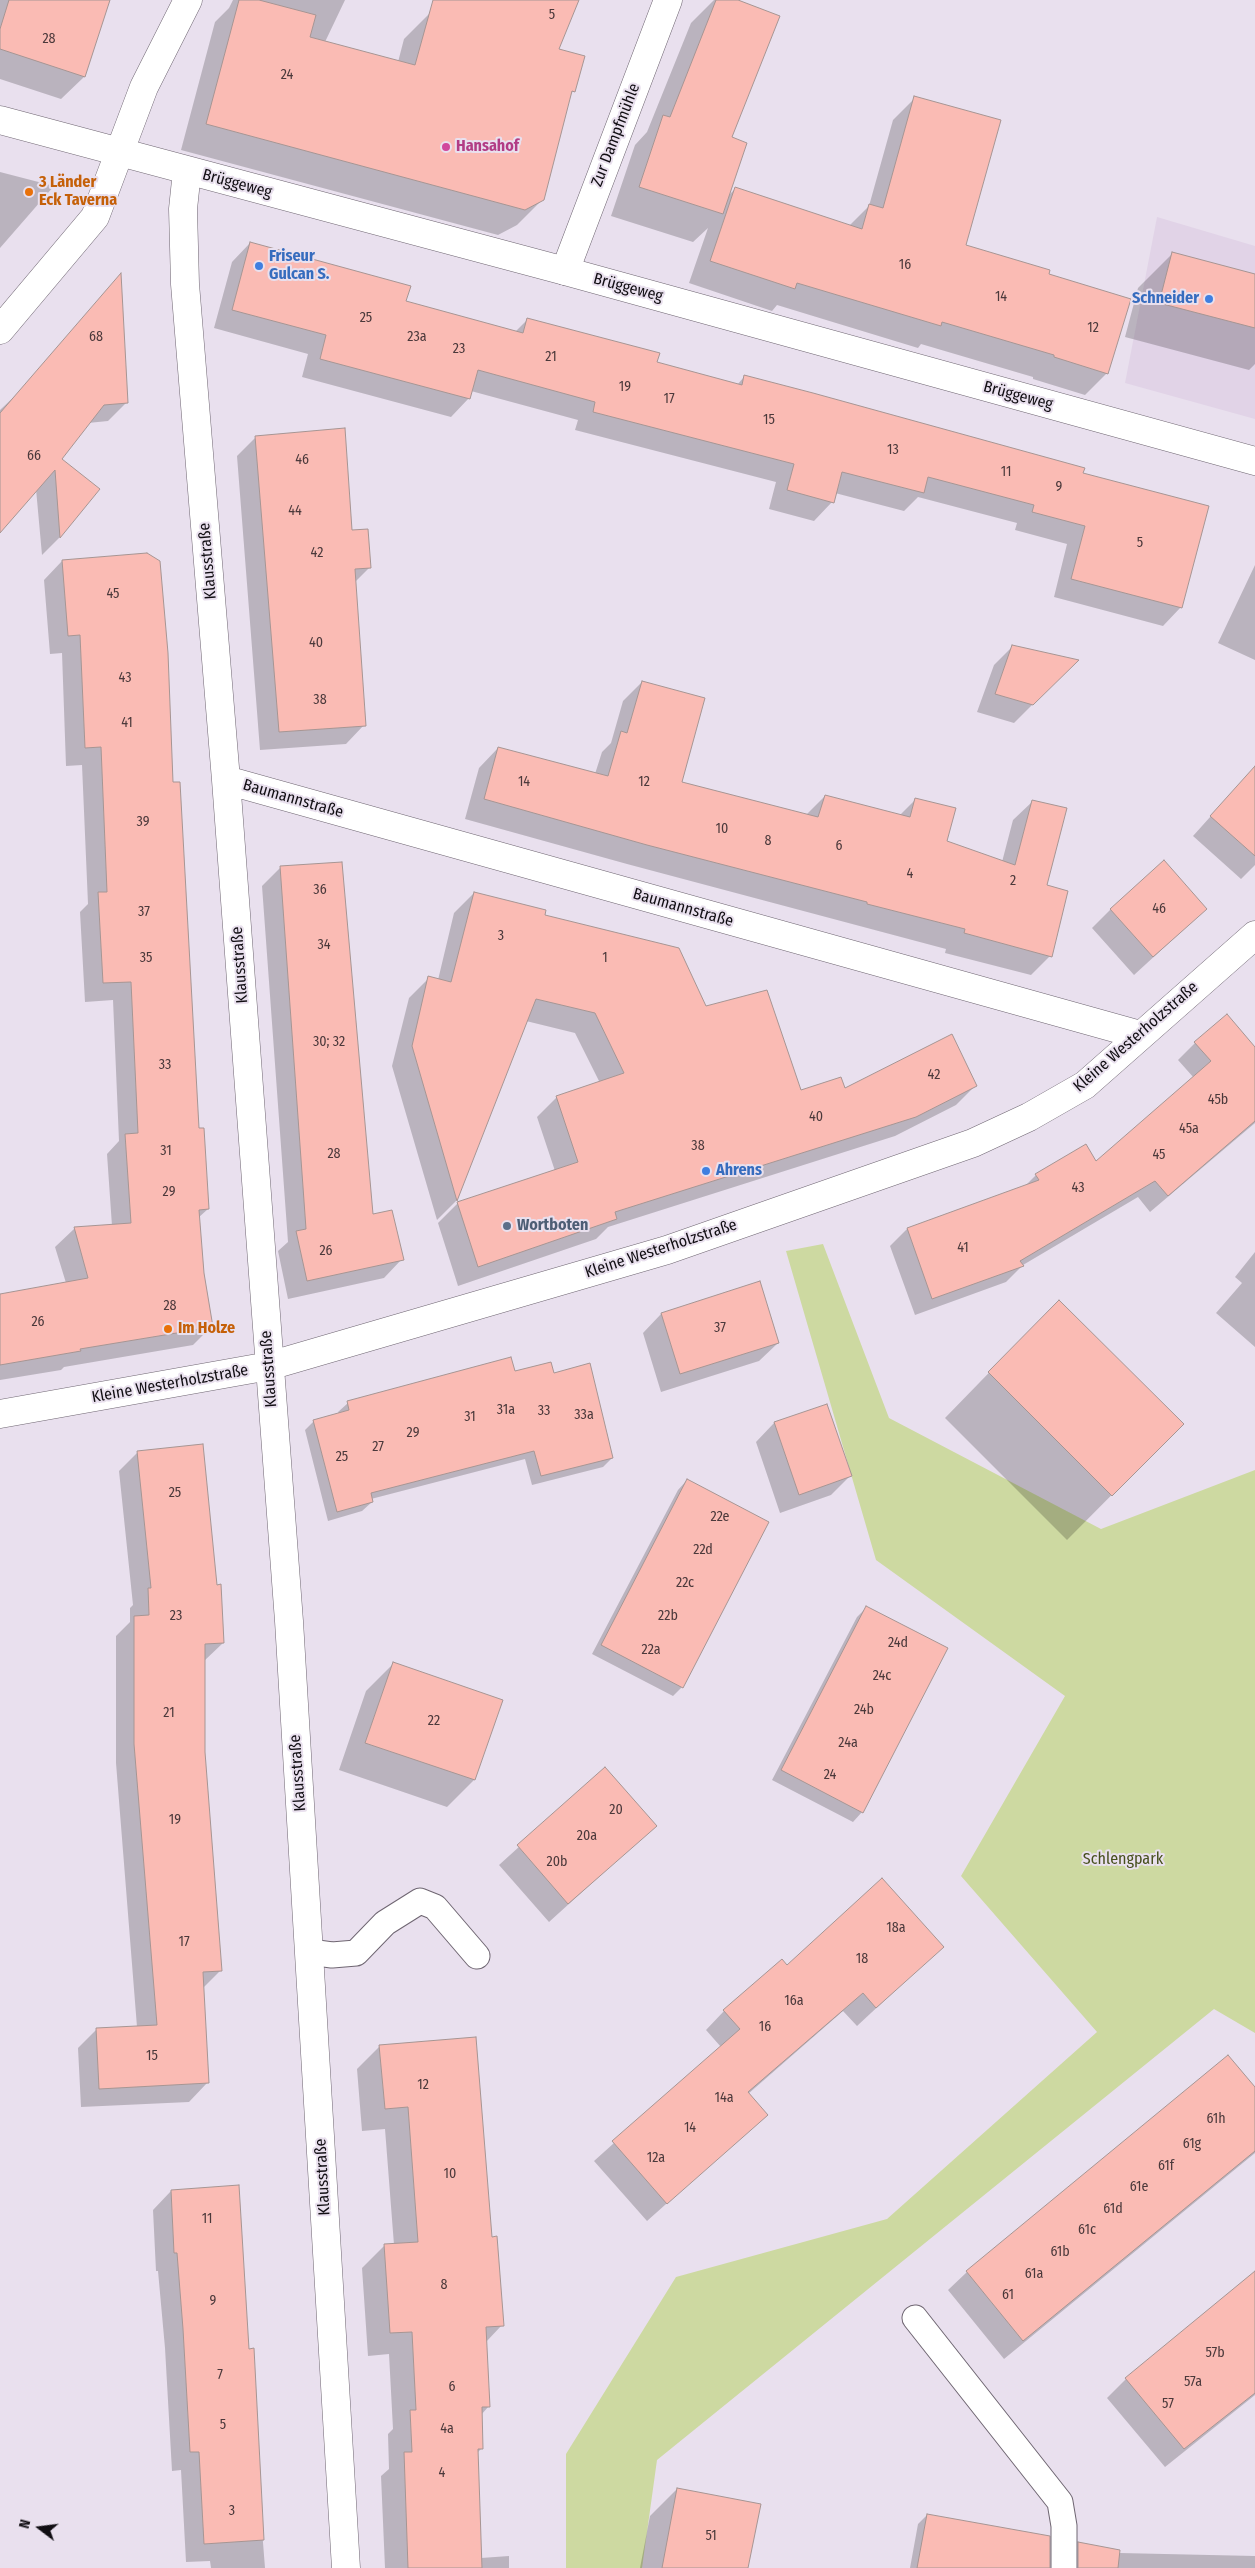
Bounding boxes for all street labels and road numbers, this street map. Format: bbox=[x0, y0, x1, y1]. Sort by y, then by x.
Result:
street label: Zur Dampfmühle bbox=[588, 81, 644, 189]
street label: Brüggeweg bbox=[200, 166, 274, 202]
street label: Brüggeweg bbox=[591, 270, 665, 306]
street label: Brüggeweg bbox=[981, 378, 1055, 414]
street label: Klausstraße bbox=[195, 522, 221, 600]
street label: Baumannstraße bbox=[241, 776, 345, 822]
street label: Baumannstraße bbox=[631, 885, 735, 931]
street label: Klausstraße bbox=[228, 926, 252, 1004]
street label: Kleine Westerholzstraße bbox=[1070, 978, 1202, 1096]
street label: Kleine Westerholzstraße bbox=[583, 1215, 739, 1283]
street label: Klausstraße bbox=[257, 1330, 281, 1408]
street label: Kleine Westerholzstraße bbox=[90, 1361, 250, 1407]
street label: Klausstraße bbox=[286, 1734, 310, 1812]
street label: Klausstraße bbox=[311, 2138, 335, 2216]

